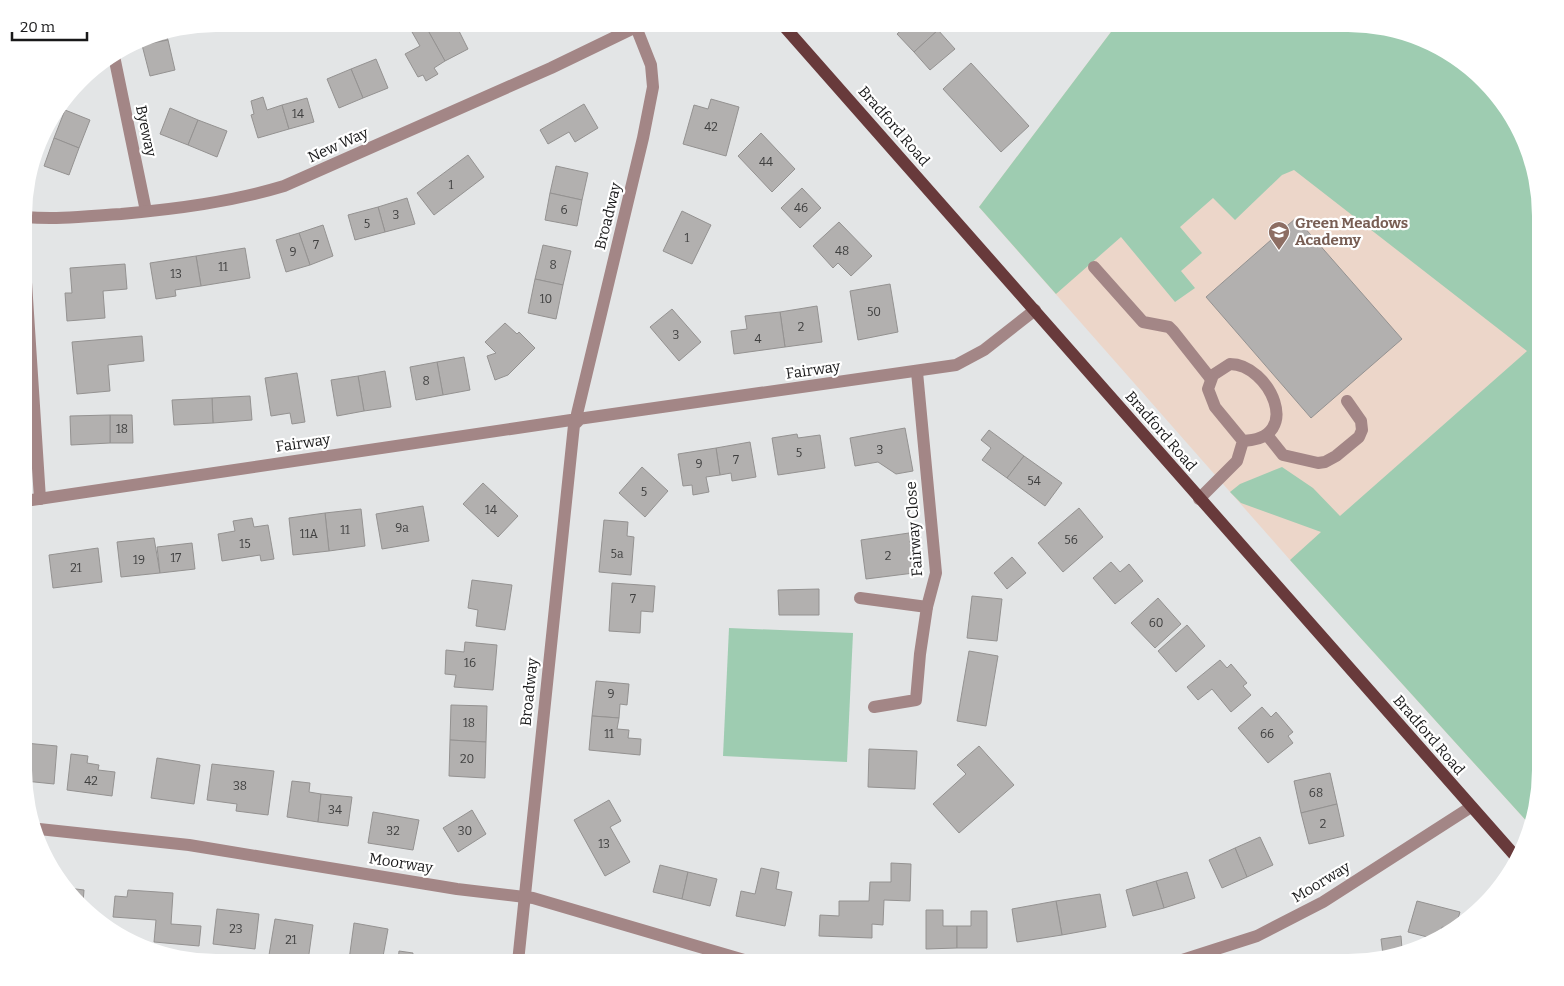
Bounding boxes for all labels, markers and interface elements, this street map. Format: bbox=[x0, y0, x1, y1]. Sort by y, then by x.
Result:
scale bar bbox=[12, 10, 88, 42]
text: 20 m bbox=[20, 18, 56, 36]
street label: Bradford Road bbox=[854, 82, 934, 170]
street label: Byeway bbox=[132, 104, 160, 158]
house number: 14 bbox=[292, 107, 304, 121]
house number: 42 bbox=[704, 120, 718, 134]
street label: New Way bbox=[305, 124, 371, 166]
house number: 44 bbox=[759, 155, 773, 169]
house number: 1 bbox=[449, 178, 454, 192]
street label: Broadway bbox=[591, 181, 625, 251]
house number: 46 bbox=[794, 201, 808, 215]
house number: 6 bbox=[560, 203, 568, 217]
house number: 3 bbox=[393, 208, 400, 222]
place label: Green Meadows Academy bbox=[1295, 214, 1408, 249]
house number: 5 bbox=[364, 217, 370, 231]
school or university icon: Green Meadows Academy bbox=[1267, 220, 1291, 251]
house number: 1 bbox=[685, 231, 690, 245]
house number: 7 bbox=[313, 238, 319, 252]
house number: 48 bbox=[835, 244, 849, 258]
house number: 9 bbox=[289, 245, 297, 259]
house number: 8 bbox=[549, 258, 557, 272]
house number: 11 bbox=[218, 260, 228, 274]
house number: 13 bbox=[170, 267, 182, 281]
house number: 10 bbox=[540, 292, 552, 306]
house number: 50 bbox=[867, 305, 881, 319]
house number: 2 bbox=[798, 320, 804, 334]
house number: 3 bbox=[673, 328, 680, 342]
house number: 4 bbox=[754, 332, 762, 346]
street label: Fairway bbox=[785, 357, 841, 383]
house number: 8 bbox=[422, 374, 430, 388]
street label: Bradford Road bbox=[1121, 387, 1201, 475]
house number: 18 bbox=[116, 422, 128, 436]
street label: Fairway bbox=[275, 430, 331, 456]
house number: 3 bbox=[877, 443, 884, 457]
house number: 5 bbox=[796, 446, 802, 460]
house number: 7 bbox=[733, 453, 739, 467]
house number: 9 bbox=[695, 457, 703, 471]
house number: 54 bbox=[1027, 474, 1041, 488]
street label: Fairway Close bbox=[902, 481, 926, 577]
house number: 5 bbox=[641, 485, 647, 499]
house number: 14 bbox=[485, 503, 497, 517]
house number: 9a bbox=[395, 521, 409, 535]
house number: 11 bbox=[340, 523, 350, 537]
house number: 11A bbox=[300, 527, 319, 541]
house number: 56 bbox=[1064, 533, 1078, 547]
house number: 15 bbox=[239, 537, 251, 551]
house number: 5a bbox=[611, 547, 624, 561]
house number: 2 bbox=[885, 549, 891, 563]
house number: 17 bbox=[171, 551, 181, 565]
house number: 19 bbox=[133, 553, 145, 567]
house number: 21 bbox=[70, 561, 82, 575]
house number: 7 bbox=[630, 592, 636, 606]
house number: 60 bbox=[1149, 616, 1163, 630]
house number: 16 bbox=[464, 656, 476, 670]
street label: Broadway bbox=[516, 657, 542, 727]
house number: 9 bbox=[607, 687, 615, 701]
street label: Bradford Road bbox=[1389, 691, 1469, 779]
house number: 18 bbox=[463, 716, 475, 730]
house number: 11 bbox=[604, 727, 614, 741]
house number: 66 bbox=[1260, 727, 1274, 741]
house number: 20 bbox=[460, 752, 474, 766]
house number: 42 bbox=[84, 774, 98, 788]
house number: 38 bbox=[233, 779, 247, 793]
house number: 68 bbox=[1309, 786, 1323, 800]
house number: 34 bbox=[328, 803, 342, 817]
house number: 2 bbox=[1320, 817, 1326, 831]
house number: 32 bbox=[386, 824, 400, 838]
house number: 30 bbox=[458, 824, 472, 838]
house number: 13 bbox=[598, 837, 610, 851]
street label: Moorway bbox=[368, 849, 434, 877]
street label: Moorway bbox=[1289, 858, 1353, 906]
house number: 23 bbox=[229, 922, 243, 936]
house number: 21 bbox=[285, 933, 297, 947]

